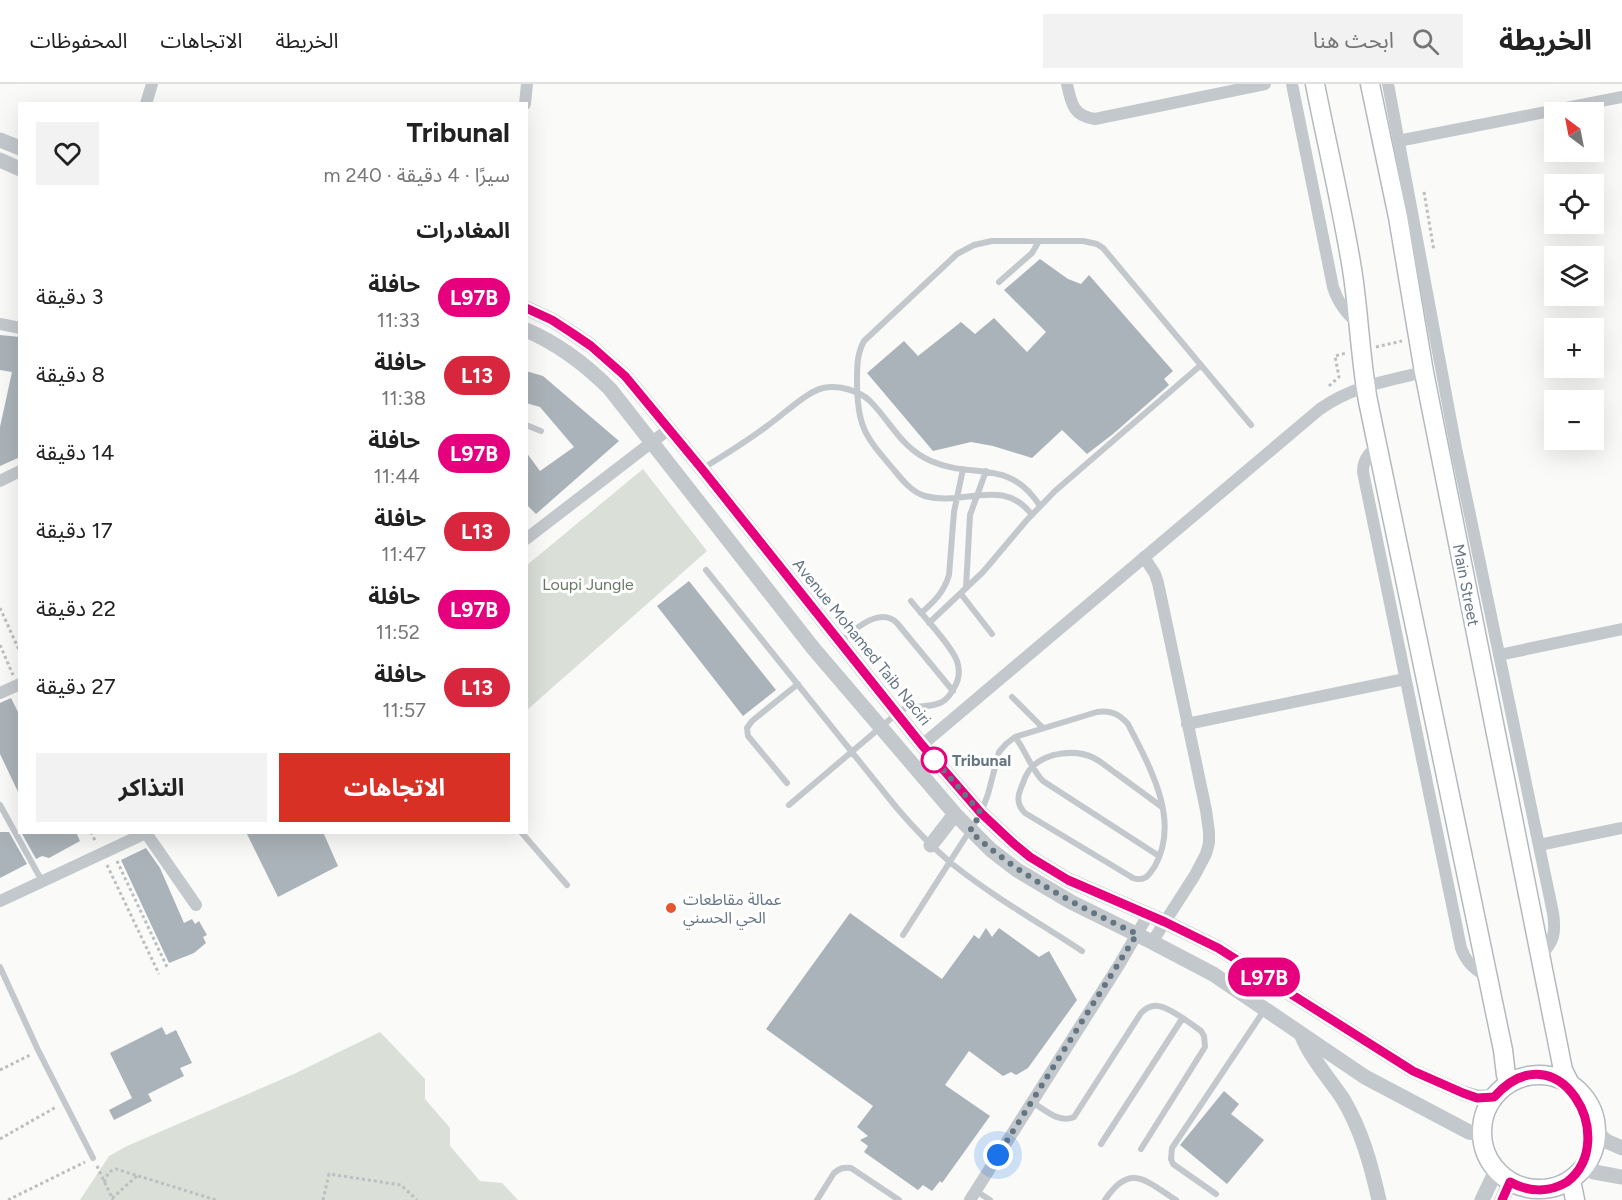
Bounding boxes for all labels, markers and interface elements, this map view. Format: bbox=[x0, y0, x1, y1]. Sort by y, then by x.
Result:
search box bbox=[1043, 14, 1463, 68]
text: الخريطة bbox=[1499, 23, 1592, 57]
icon: search bbox=[1409, 25, 1442, 58]
text: ابحث هنا bbox=[1313, 27, 1394, 54]
text: المحفوظات bbox=[30, 28, 127, 53]
text: الاتجاهات bbox=[160, 28, 242, 53]
text: الخريطة bbox=[275, 28, 338, 53]
north arrow bbox=[1544, 102, 1604, 162]
map controls bbox=[1544, 102, 1604, 450]
text: Tribunal bbox=[406, 115, 510, 149]
button: heart bbox=[36, 122, 99, 185]
text: سيرًا · 4 دقيقة · 240 m bbox=[323, 163, 510, 187]
button: locate bbox=[1544, 174, 1604, 234]
text: المغادرات bbox=[416, 217, 510, 244]
button: layers bbox=[1544, 246, 1604, 306]
text: حافلة bbox=[368, 271, 420, 298]
text: 3 دقيقة bbox=[36, 283, 104, 310]
text: L97B bbox=[450, 285, 498, 310]
text: 11:33 bbox=[377, 308, 420, 332]
button: + bbox=[1544, 318, 1604, 378]
text: حافلة bbox=[374, 349, 426, 376]
text: 8 دقيقة bbox=[36, 361, 105, 388]
text: L13 bbox=[461, 363, 493, 388]
text: 11:38 bbox=[381, 386, 426, 410]
button: − bbox=[1544, 390, 1604, 450]
text: حافلة bbox=[368, 427, 420, 454]
text: 14 دقيقة bbox=[36, 439, 114, 466]
text: L97B bbox=[450, 441, 498, 466]
text: 11:44 bbox=[374, 464, 420, 488]
text: حافلة bbox=[374, 505, 426, 532]
text: 17 دقيقة bbox=[36, 517, 112, 544]
text: L13 bbox=[461, 519, 493, 544]
text: 11:47 bbox=[381, 542, 426, 566]
street label: Main Street bbox=[1449, 542, 1483, 628]
street label: Avenue Mohamed Taib Naciri bbox=[789, 555, 935, 729]
park label: Loupi Jungle bbox=[542, 575, 634, 594]
text: حافلة bbox=[368, 583, 420, 610]
text: 22 دقيقة bbox=[36, 595, 116, 622]
text: L97B bbox=[450, 597, 498, 622]
text: 11:52 bbox=[376, 620, 420, 644]
text: حافلة bbox=[374, 661, 426, 688]
text: 27 دقيقة bbox=[36, 673, 116, 700]
text: L13 bbox=[461, 675, 493, 700]
text: 11:57 bbox=[382, 698, 426, 722]
marker: Tribunal bbox=[921, 747, 947, 773]
place label: Tribunal bbox=[952, 751, 1011, 770]
button: التذاكر bbox=[36, 753, 267, 822]
button: الاتجاهات bbox=[279, 753, 510, 822]
place label: عمالة مقاطعات الحي الحسني bbox=[683, 890, 782, 929]
marker: عمالة مقاطعات الحي الحسني bbox=[664, 901, 678, 915]
line badge: L97B bbox=[1222, 958, 1306, 996]
text: L97B bbox=[1240, 965, 1288, 990]
your location bbox=[983, 1140, 1013, 1170]

